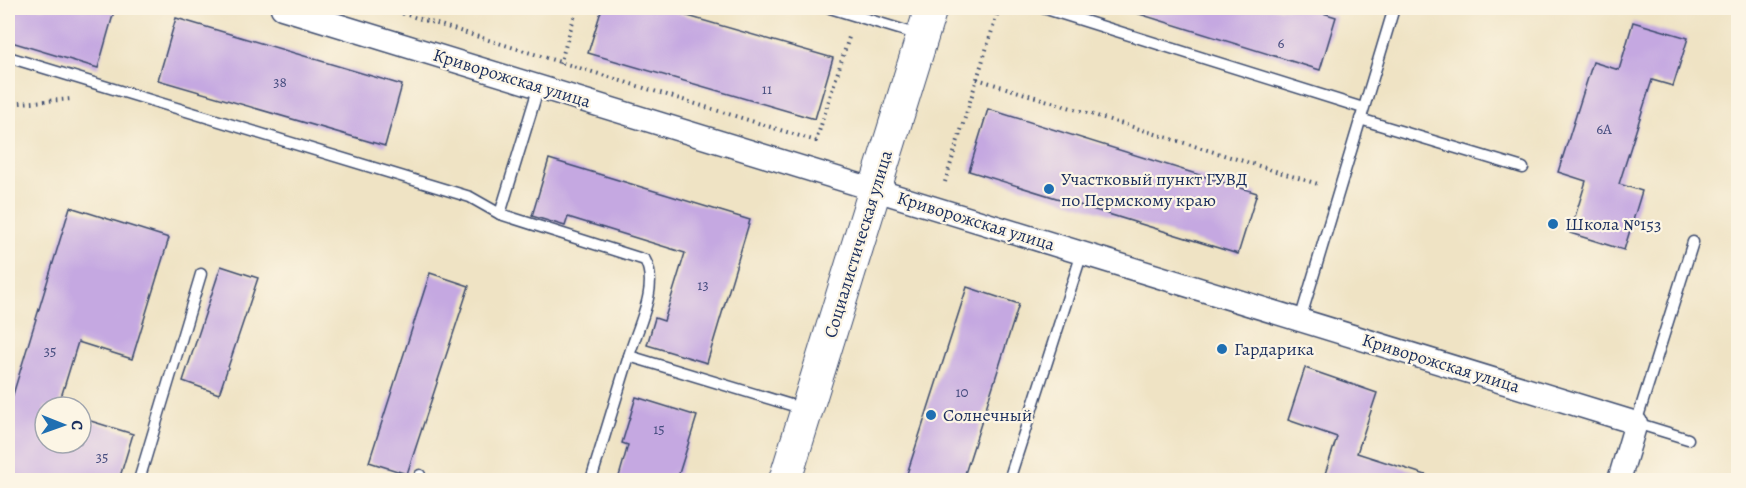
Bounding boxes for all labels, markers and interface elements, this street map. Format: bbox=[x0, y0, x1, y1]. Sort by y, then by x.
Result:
house number: 6 bbox=[1278, 33, 1285, 53]
street label: Криворожская улица bbox=[430, 43, 594, 114]
house number: 38 bbox=[273, 72, 287, 92]
house number: 11 bbox=[762, 79, 772, 99]
house number: 6А bbox=[1596, 119, 1612, 139]
street label: Социалистическая улица bbox=[818, 147, 898, 341]
place label: Участковый пункт ГУВД по Пермскому краю bbox=[1061, 167, 1247, 212]
marker: Участковый пункт ГУВД по Пермскому краю bbox=[1042, 182, 1056, 196]
street label: Криворожская улица bbox=[894, 186, 1058, 257]
place label: Школа №153 bbox=[1565, 212, 1661, 236]
marker: Школа №153 bbox=[1546, 217, 1560, 231]
house number: 13 bbox=[697, 275, 709, 295]
street label: Криворожская улица bbox=[1359, 328, 1523, 399]
place label: Гардарика bbox=[1234, 337, 1315, 361]
house number: 35 bbox=[44, 341, 56, 361]
marker: Гардарика bbox=[1215, 342, 1229, 356]
house number: 10 bbox=[955, 382, 969, 402]
north arrow bbox=[33, 395, 93, 455]
place label: Солнечный bbox=[943, 403, 1032, 427]
marker: Солнечный bbox=[924, 408, 938, 422]
house number: 15 bbox=[653, 419, 665, 439]
text: С bbox=[66, 420, 88, 431]
house number: 35 bbox=[96, 447, 108, 467]

